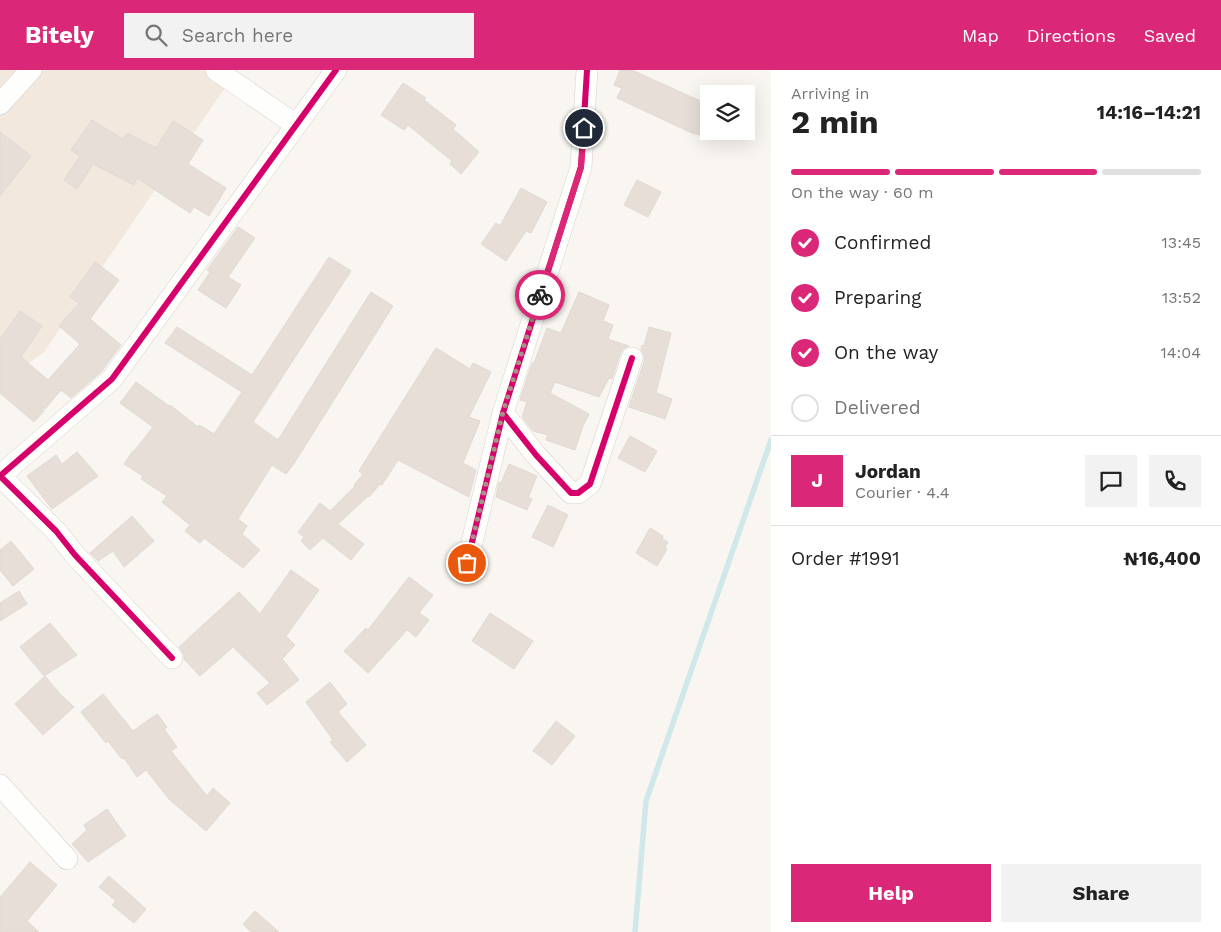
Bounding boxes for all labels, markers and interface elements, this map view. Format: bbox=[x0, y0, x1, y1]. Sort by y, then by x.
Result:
search box bbox=[124, 13, 474, 58]
text: Bitely bbox=[25, 21, 94, 49]
icon: search bbox=[142, 21, 170, 49]
text: Search here bbox=[182, 24, 293, 47]
text: Map bbox=[962, 25, 999, 46]
text: Directions bbox=[1027, 25, 1116, 46]
text: Saved bbox=[1144, 25, 1196, 46]
text: Arriving in bbox=[791, 84, 869, 103]
map controls bbox=[700, 85, 755, 140]
button: layers bbox=[700, 85, 755, 140]
text: 14:16–14:21 bbox=[1097, 101, 1201, 124]
text: 2 min bbox=[791, 103, 879, 141]
pin bbox=[563, 107, 605, 149]
icon: home bbox=[570, 114, 598, 142]
text: On the way · 60 m bbox=[791, 183, 933, 202]
icon: check bbox=[791, 229, 819, 257]
text: Confirmed bbox=[834, 231, 931, 254]
text: 13:45 bbox=[1162, 233, 1201, 252]
courier bbox=[515, 270, 565, 320]
icon: bike bbox=[526, 281, 554, 309]
icon: check bbox=[791, 284, 819, 312]
text: Preparing bbox=[834, 286, 921, 309]
text: 13:52 bbox=[1162, 288, 1201, 307]
icon: check bbox=[791, 339, 819, 367]
text: On the way bbox=[834, 341, 938, 364]
text: 14:04 bbox=[1161, 343, 1201, 362]
text: Delivered bbox=[834, 396, 921, 419]
button: chat bbox=[1085, 455, 1137, 507]
button: phone bbox=[1149, 455, 1201, 507]
text: Jordan bbox=[855, 460, 921, 483]
text: J bbox=[811, 469, 823, 492]
text: Courier · 4.4 bbox=[855, 483, 950, 502]
pin bbox=[446, 542, 488, 584]
text: Order #1991 bbox=[791, 547, 900, 570]
text: ₦16,400 bbox=[1123, 547, 1201, 570]
icon: bag bbox=[453, 549, 481, 577]
button: Help bbox=[791, 864, 991, 922]
button: Share bbox=[1001, 864, 1201, 922]

